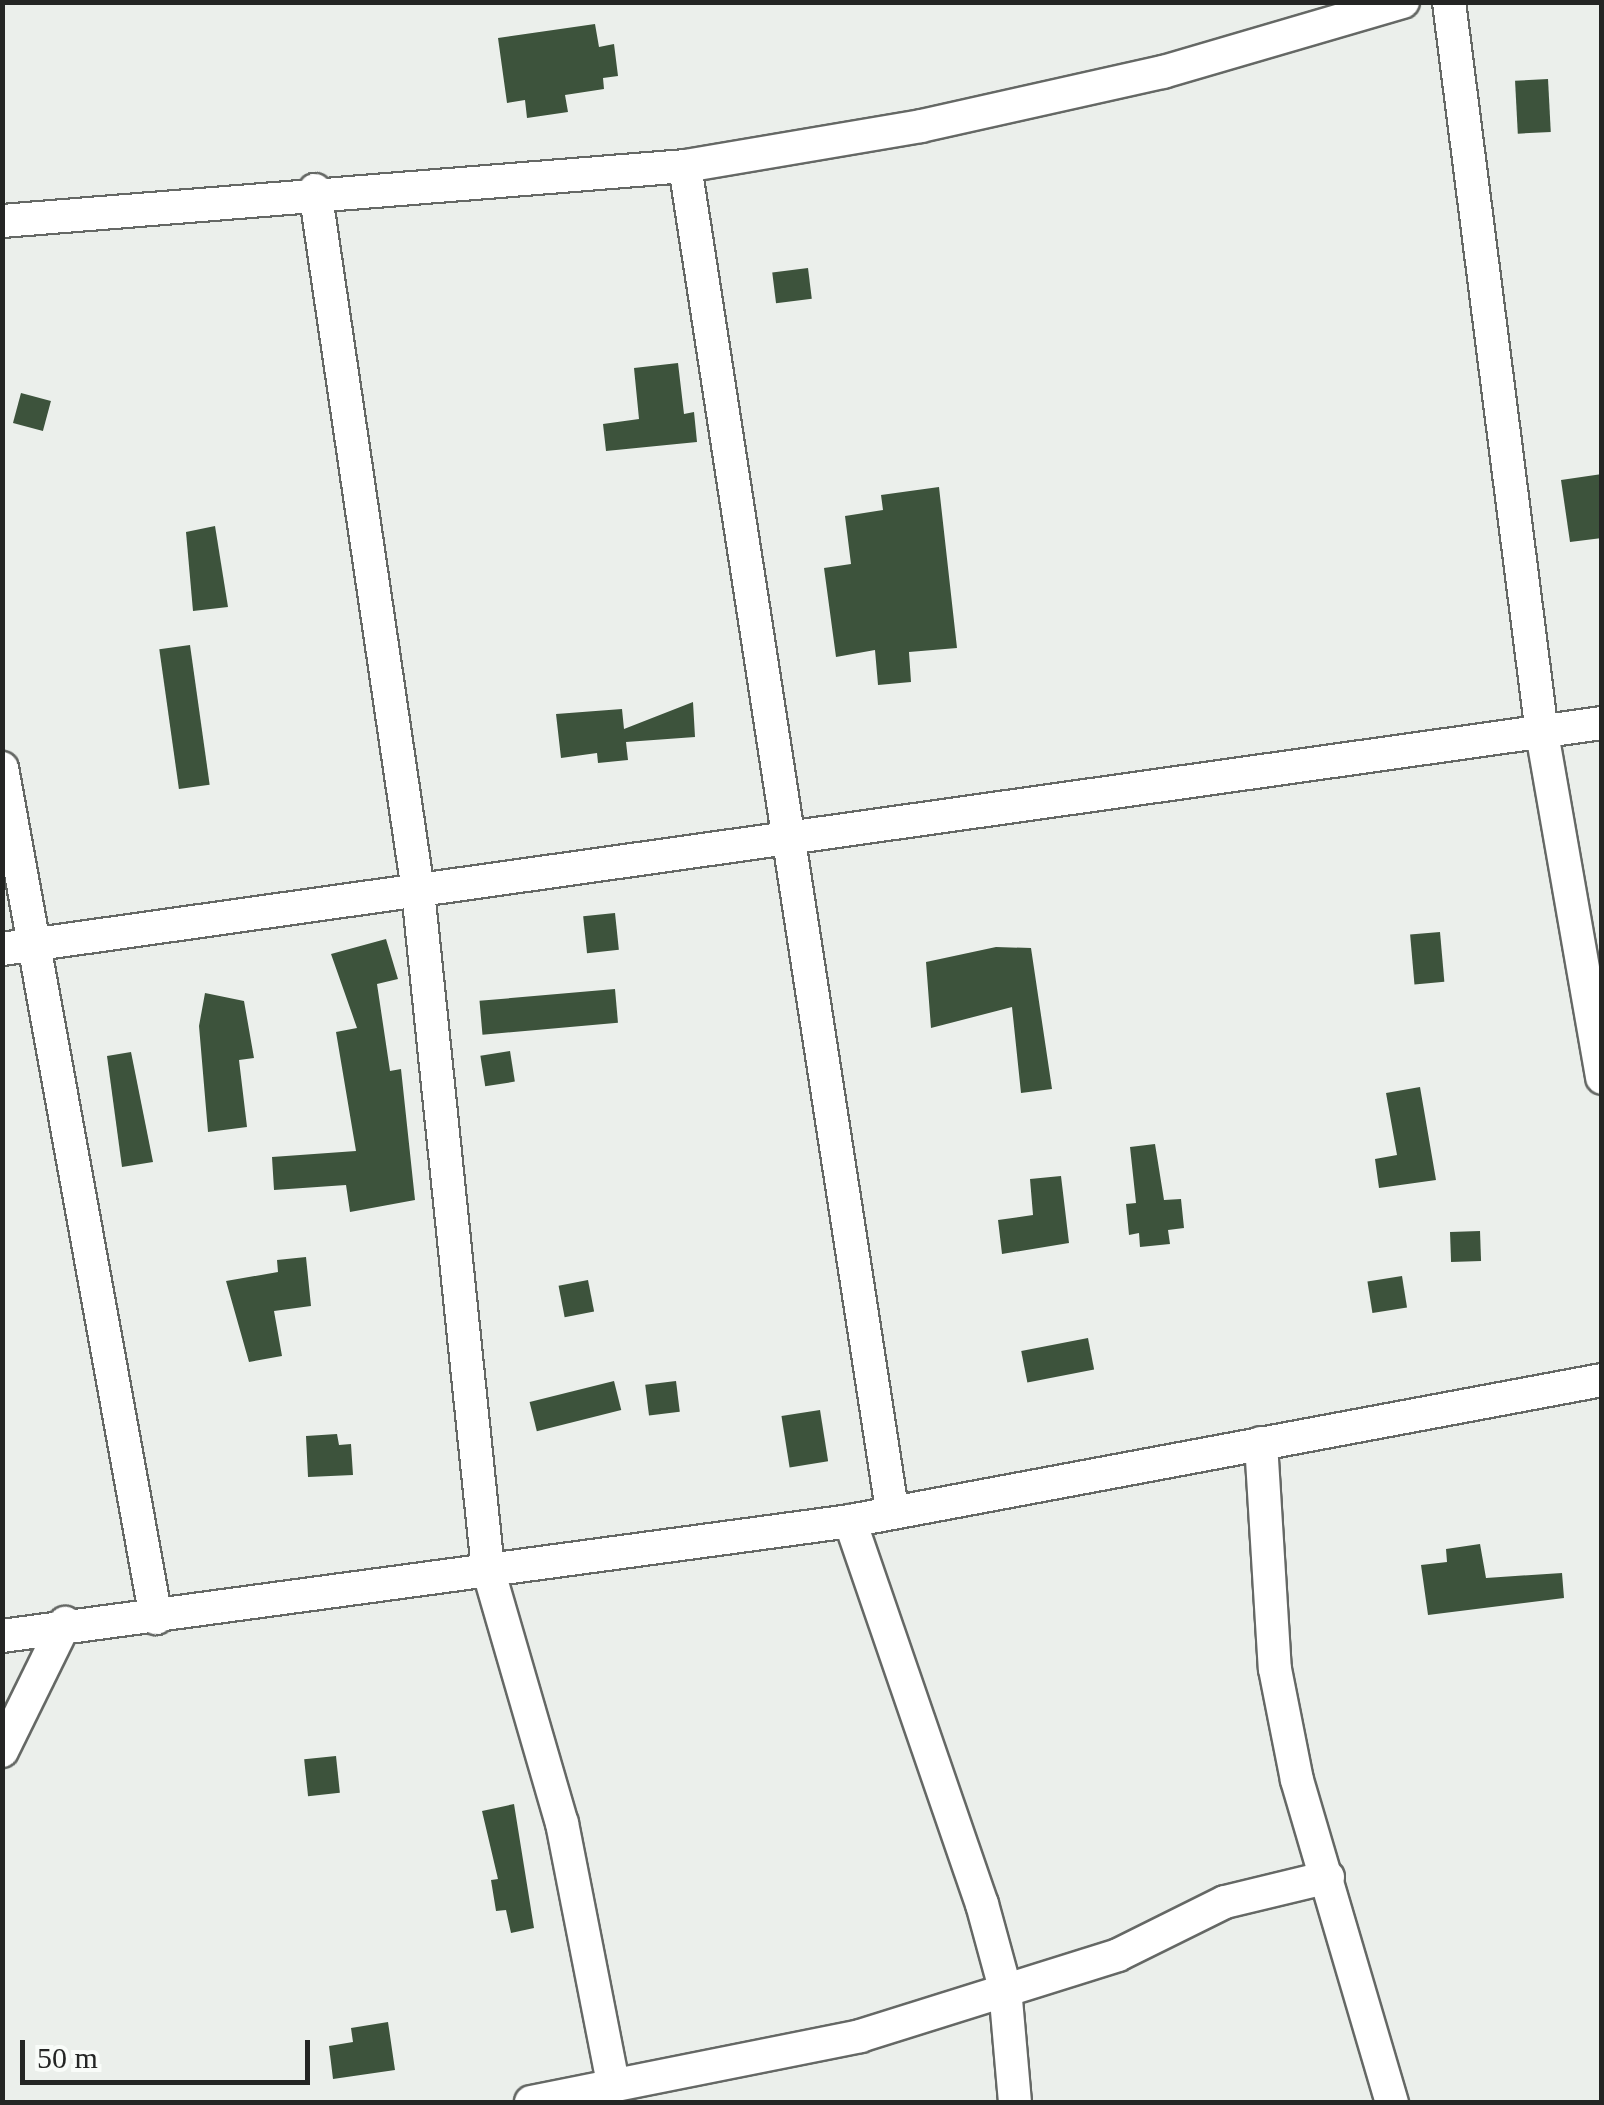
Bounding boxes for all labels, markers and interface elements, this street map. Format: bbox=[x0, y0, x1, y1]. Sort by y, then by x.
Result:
scale bar bbox=[25, 2020, 315, 2082]
text: 50 m bbox=[37, 2041, 98, 2074]

